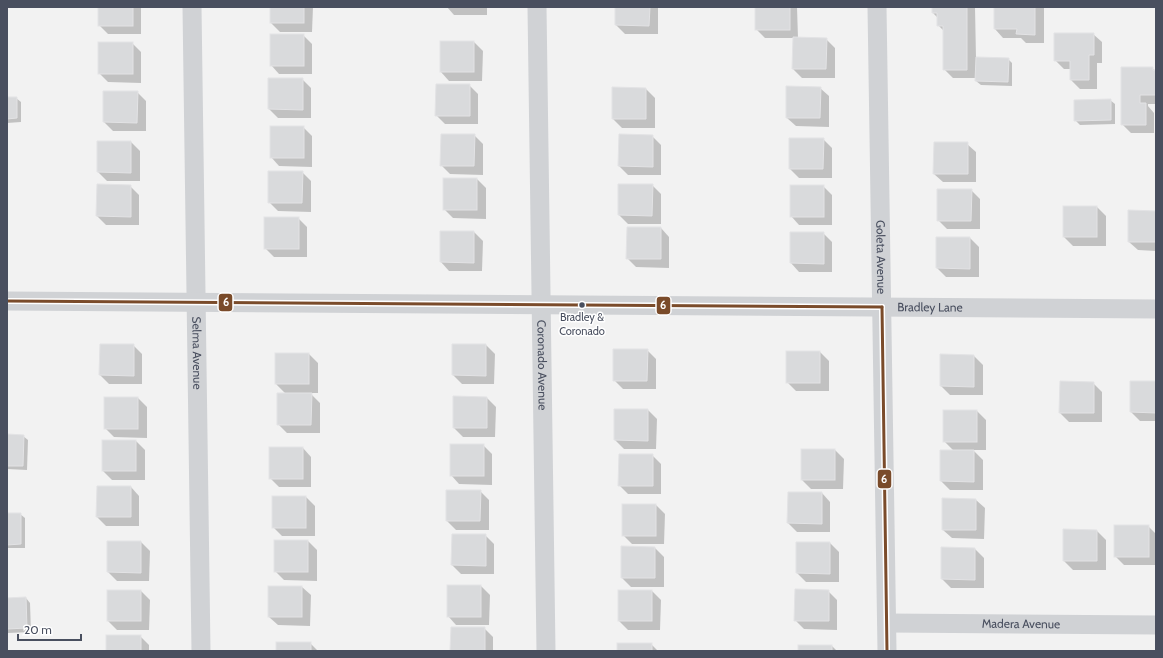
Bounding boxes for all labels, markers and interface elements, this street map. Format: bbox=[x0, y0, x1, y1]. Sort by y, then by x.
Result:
street label: Goleta Avenue bbox=[873, 220, 889, 294]
line badge: 6 bbox=[218, 293, 233, 312]
text: 6 bbox=[223, 295, 229, 309]
line badge: 6 bbox=[656, 296, 671, 315]
text: 6 bbox=[660, 298, 666, 312]
street label: Bradley Lane bbox=[897, 299, 963, 315]
marker: Bradley & Coronado bbox=[577, 300, 587, 310]
place label: Bradley & Coronado bbox=[559, 310, 605, 338]
street label: Selma Avenue bbox=[189, 316, 205, 390]
street label: Coronado Avenue bbox=[534, 320, 551, 410]
line badge: 6 bbox=[877, 469, 892, 489]
text: 6 bbox=[881, 472, 887, 486]
scale bar bbox=[18, 616, 81, 642]
street label: Madera Avenue bbox=[982, 616, 1060, 631]
text: 20 m bbox=[24, 622, 52, 637]

